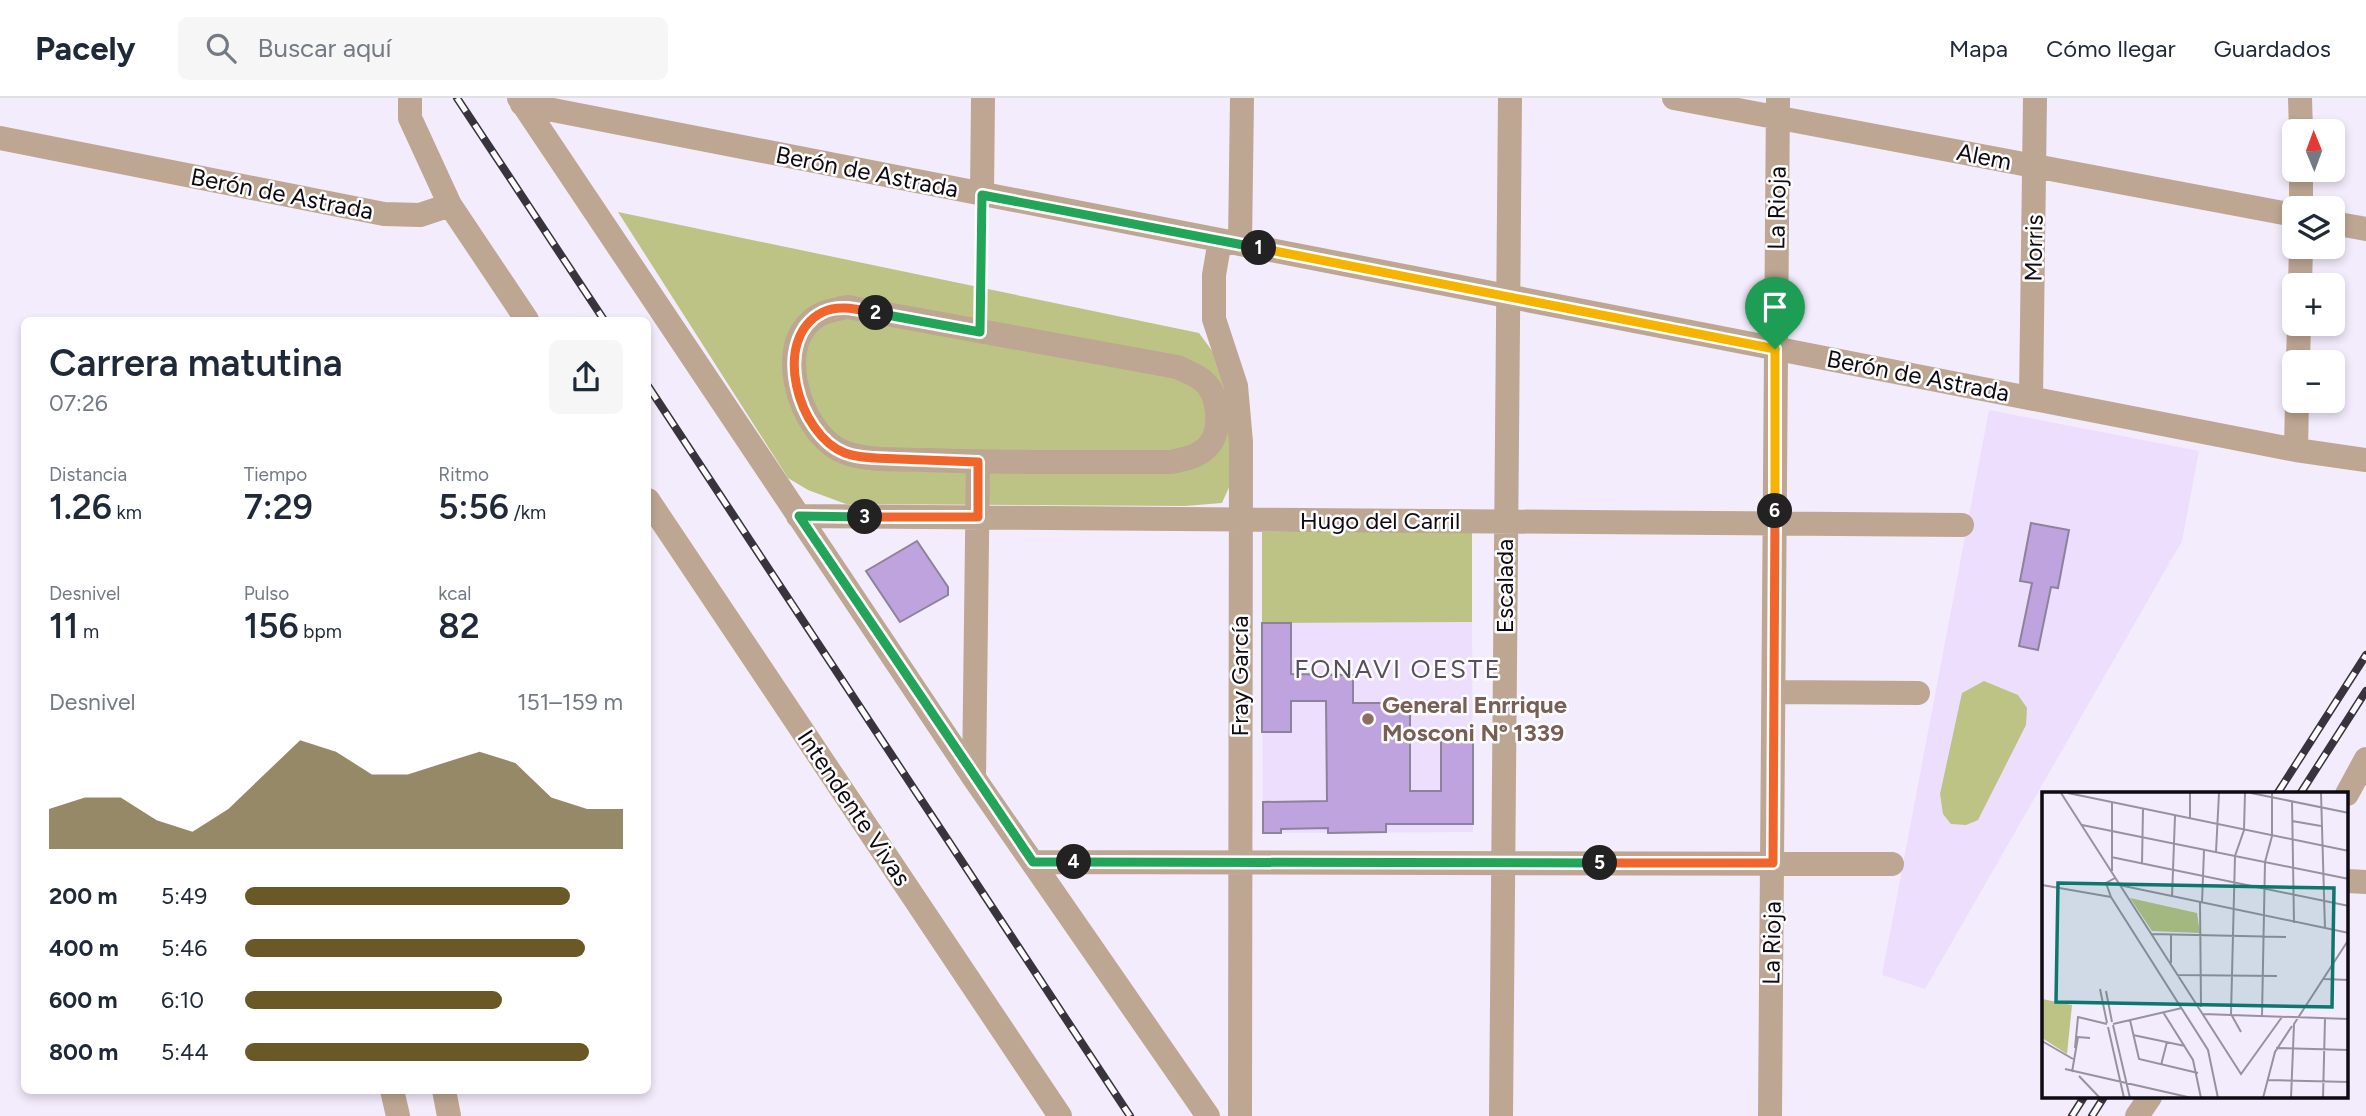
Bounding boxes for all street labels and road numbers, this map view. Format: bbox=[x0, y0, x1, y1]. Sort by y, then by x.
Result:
street label: Alem bbox=[1954, 137, 2014, 176]
street label: Berón de Astrada bbox=[773, 140, 961, 203]
street label: Berón de Astrada bbox=[188, 162, 376, 225]
street label: La Rioja bbox=[1761, 166, 1792, 250]
street label: Morris bbox=[2018, 214, 2049, 282]
street label: Berón de Astrada bbox=[1824, 344, 2012, 407]
street label: Hugo del Carril bbox=[1300, 506, 1460, 535]
street label: Escalada bbox=[1490, 539, 1519, 633]
street label: Fray García bbox=[1225, 616, 1254, 736]
street label: Intendente Vivas bbox=[792, 724, 917, 891]
street label: La Rioja bbox=[1756, 901, 1787, 985]

